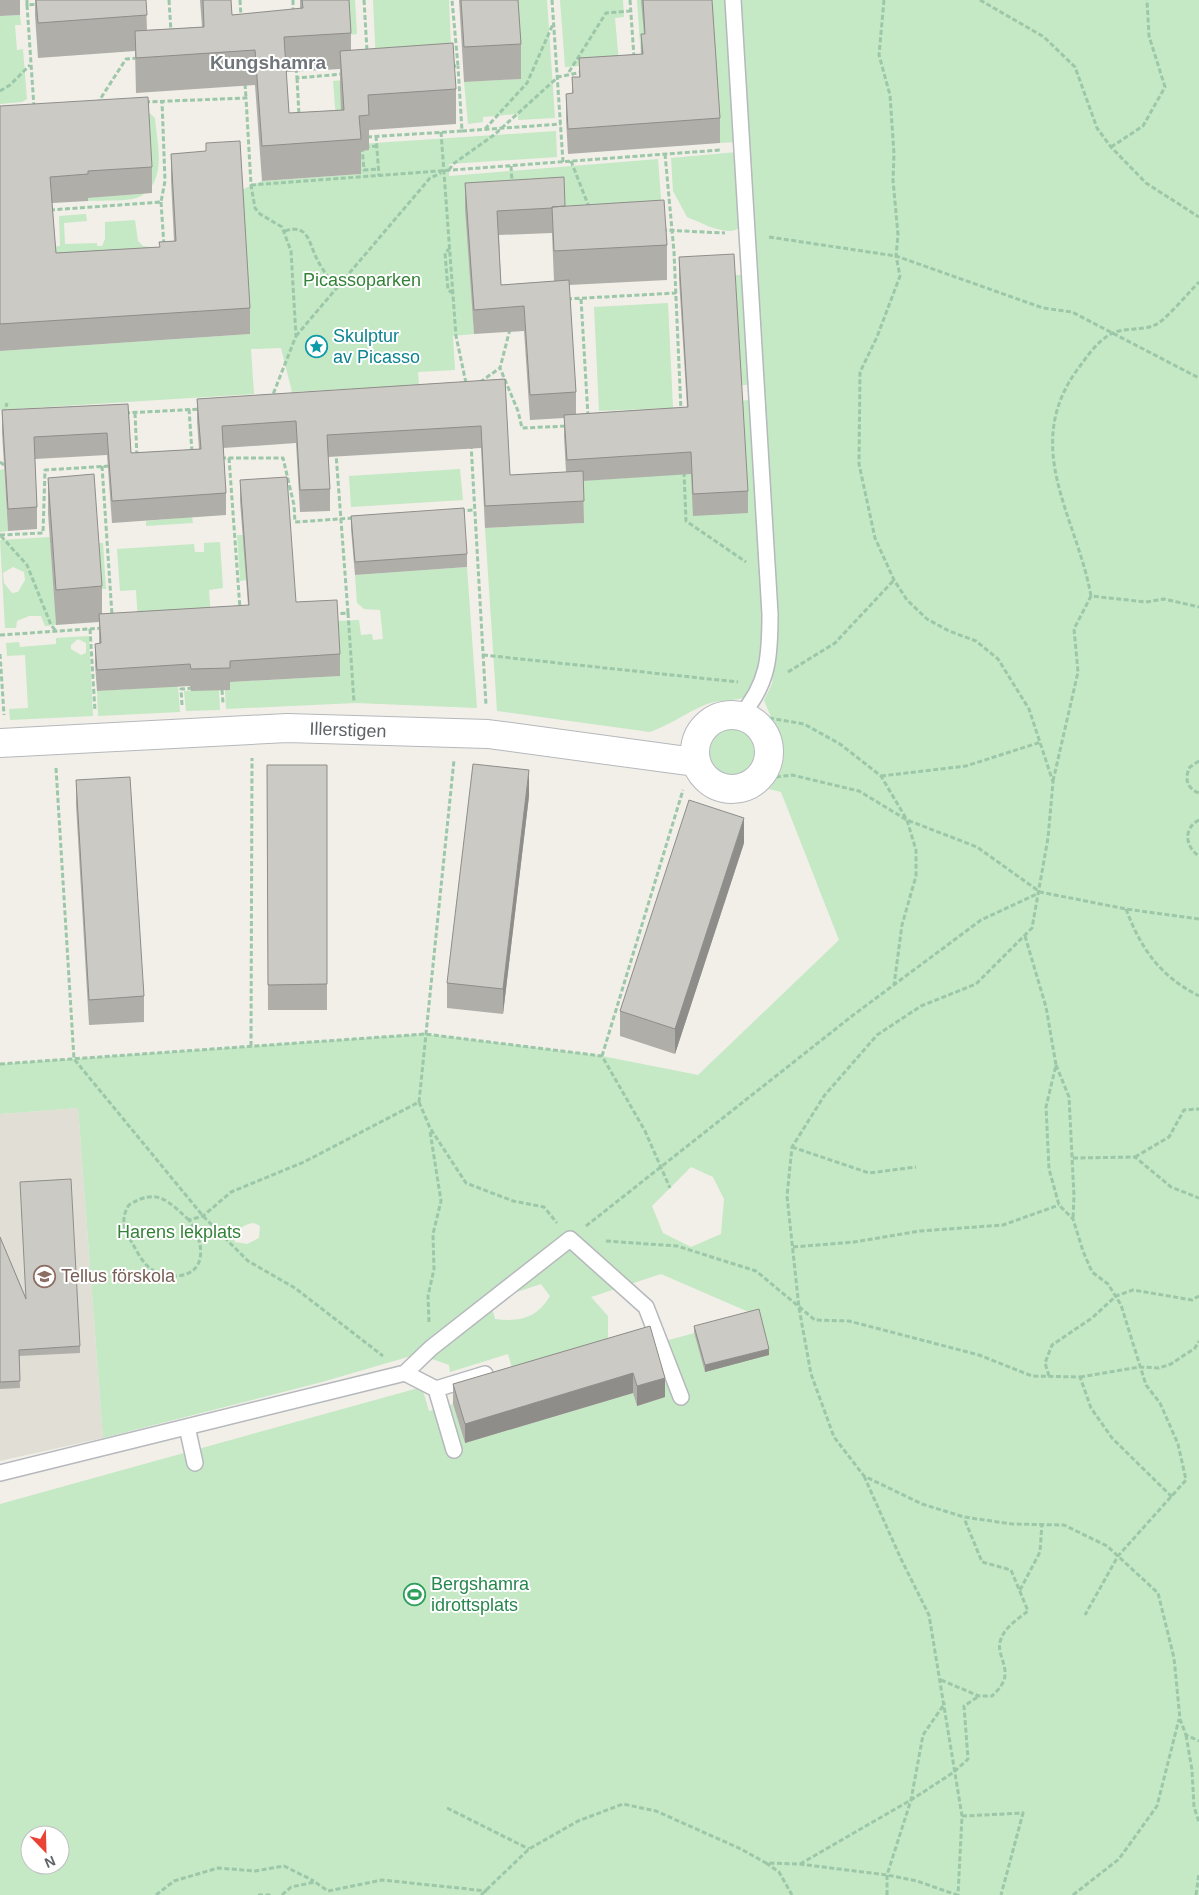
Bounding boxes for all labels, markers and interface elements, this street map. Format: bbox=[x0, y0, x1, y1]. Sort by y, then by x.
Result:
district label: Kungshamra bbox=[210, 52, 326, 73]
park label: Picassoparken bbox=[303, 270, 421, 290]
place label: Skulptur av Picasso bbox=[333, 326, 420, 367]
place icon: Skulptur av Picasso bbox=[305, 334, 329, 358]
street label: Illerstigen bbox=[309, 719, 387, 741]
park label: Harens lekplats bbox=[117, 1222, 241, 1242]
school or university icon: Tellus förskola bbox=[33, 1264, 57, 1288]
place label: Tellus förskola bbox=[61, 1266, 176, 1286]
place label: Bergshamra idrottsplats bbox=[431, 1574, 530, 1615]
sports icon: Bergshamra idrottsplats bbox=[403, 1582, 427, 1606]
north arrow bbox=[20, 1825, 70, 1875]
text: N bbox=[42, 1853, 58, 1871]

